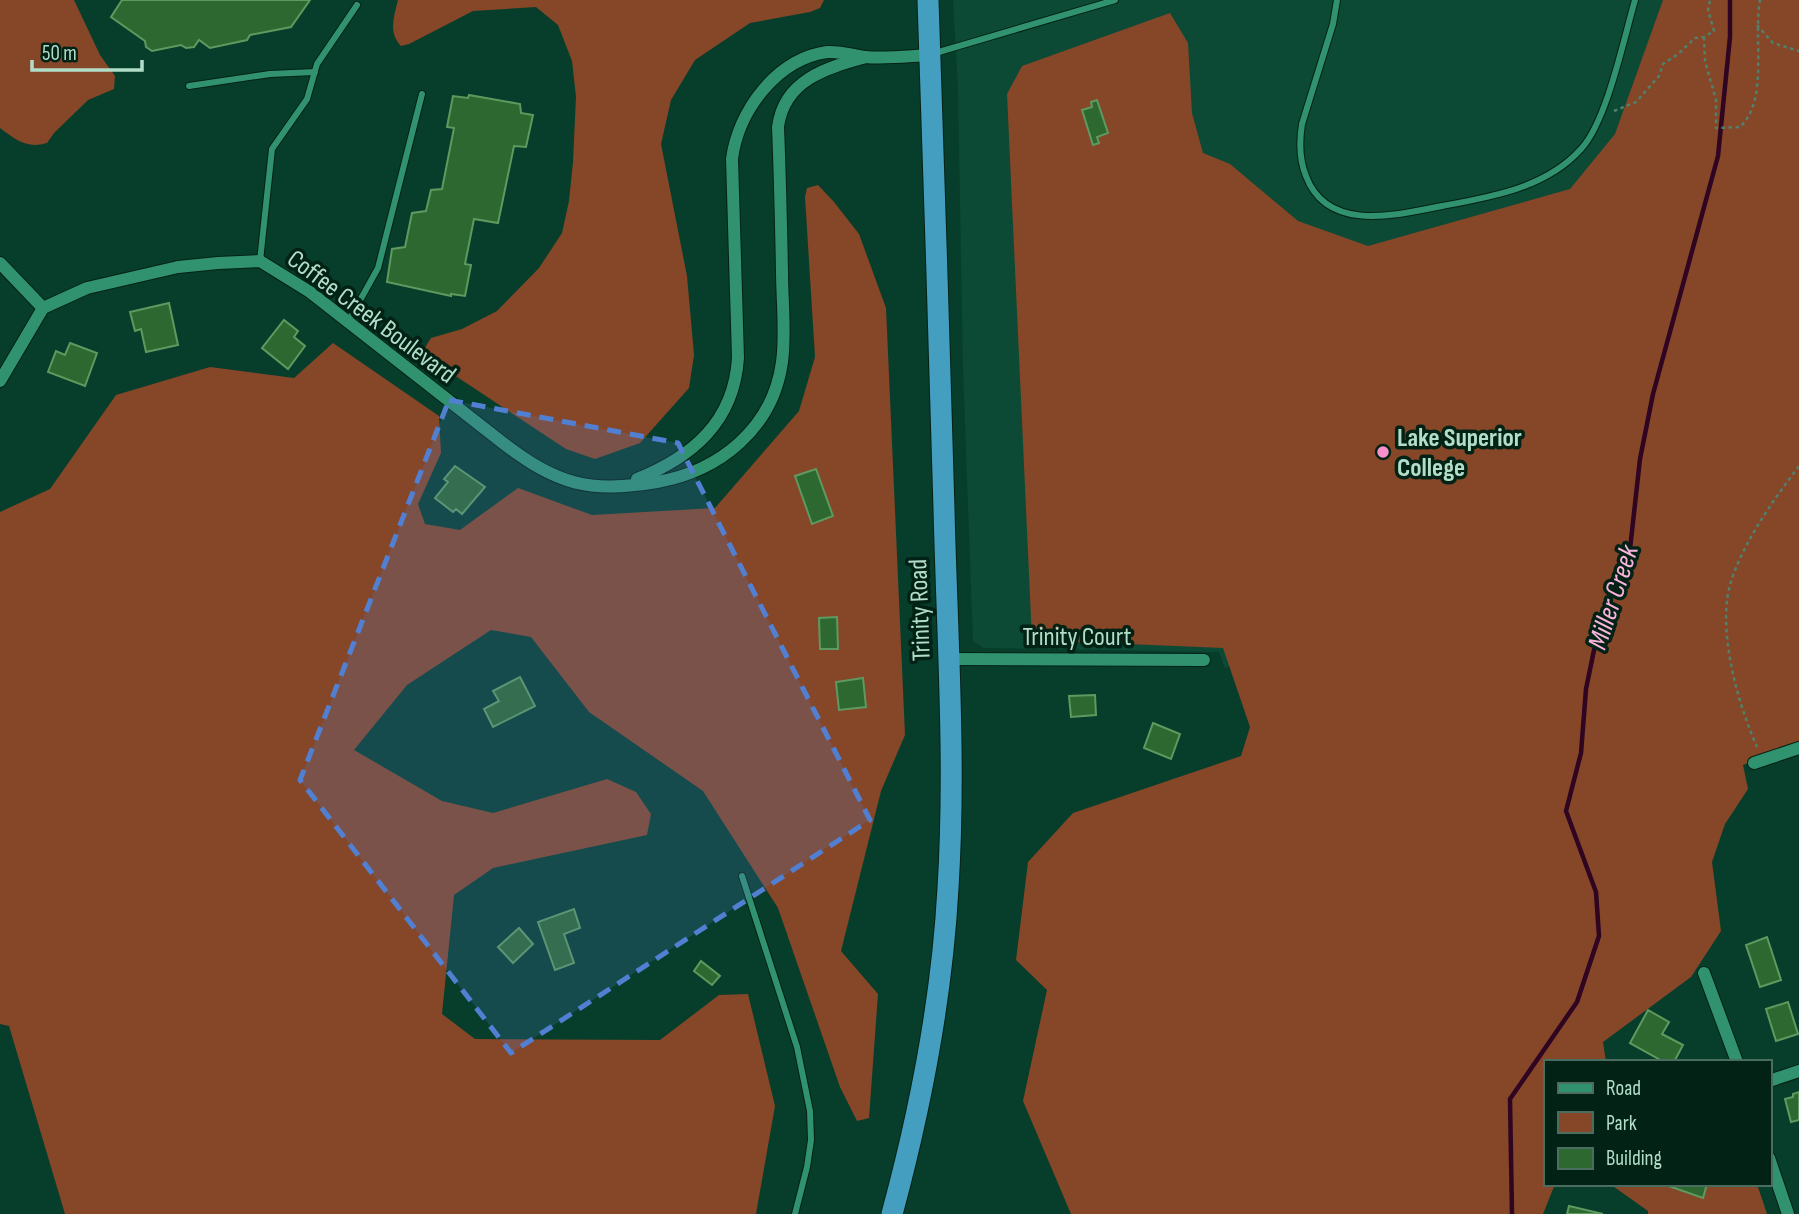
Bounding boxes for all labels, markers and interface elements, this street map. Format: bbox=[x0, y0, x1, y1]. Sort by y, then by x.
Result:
scale bar bbox=[32, 28, 142, 72]
text: 50 m bbox=[42, 41, 77, 66]
street label: Coffee Creek Boulevard bbox=[281, 244, 461, 391]
place label: Lake Superior College bbox=[1397, 423, 1522, 484]
marker: Lake Superior College bbox=[1375, 444, 1391, 460]
water label: Miller Creek bbox=[1581, 540, 1646, 654]
street label: Trinity Road bbox=[903, 558, 938, 662]
street label: Trinity Court bbox=[1023, 622, 1131, 653]
legend bbox=[1544, 1060, 1771, 1186]
text: Road bbox=[1606, 1076, 1641, 1101]
text: Park bbox=[1606, 1111, 1637, 1136]
text: Building bbox=[1606, 1146, 1662, 1171]

